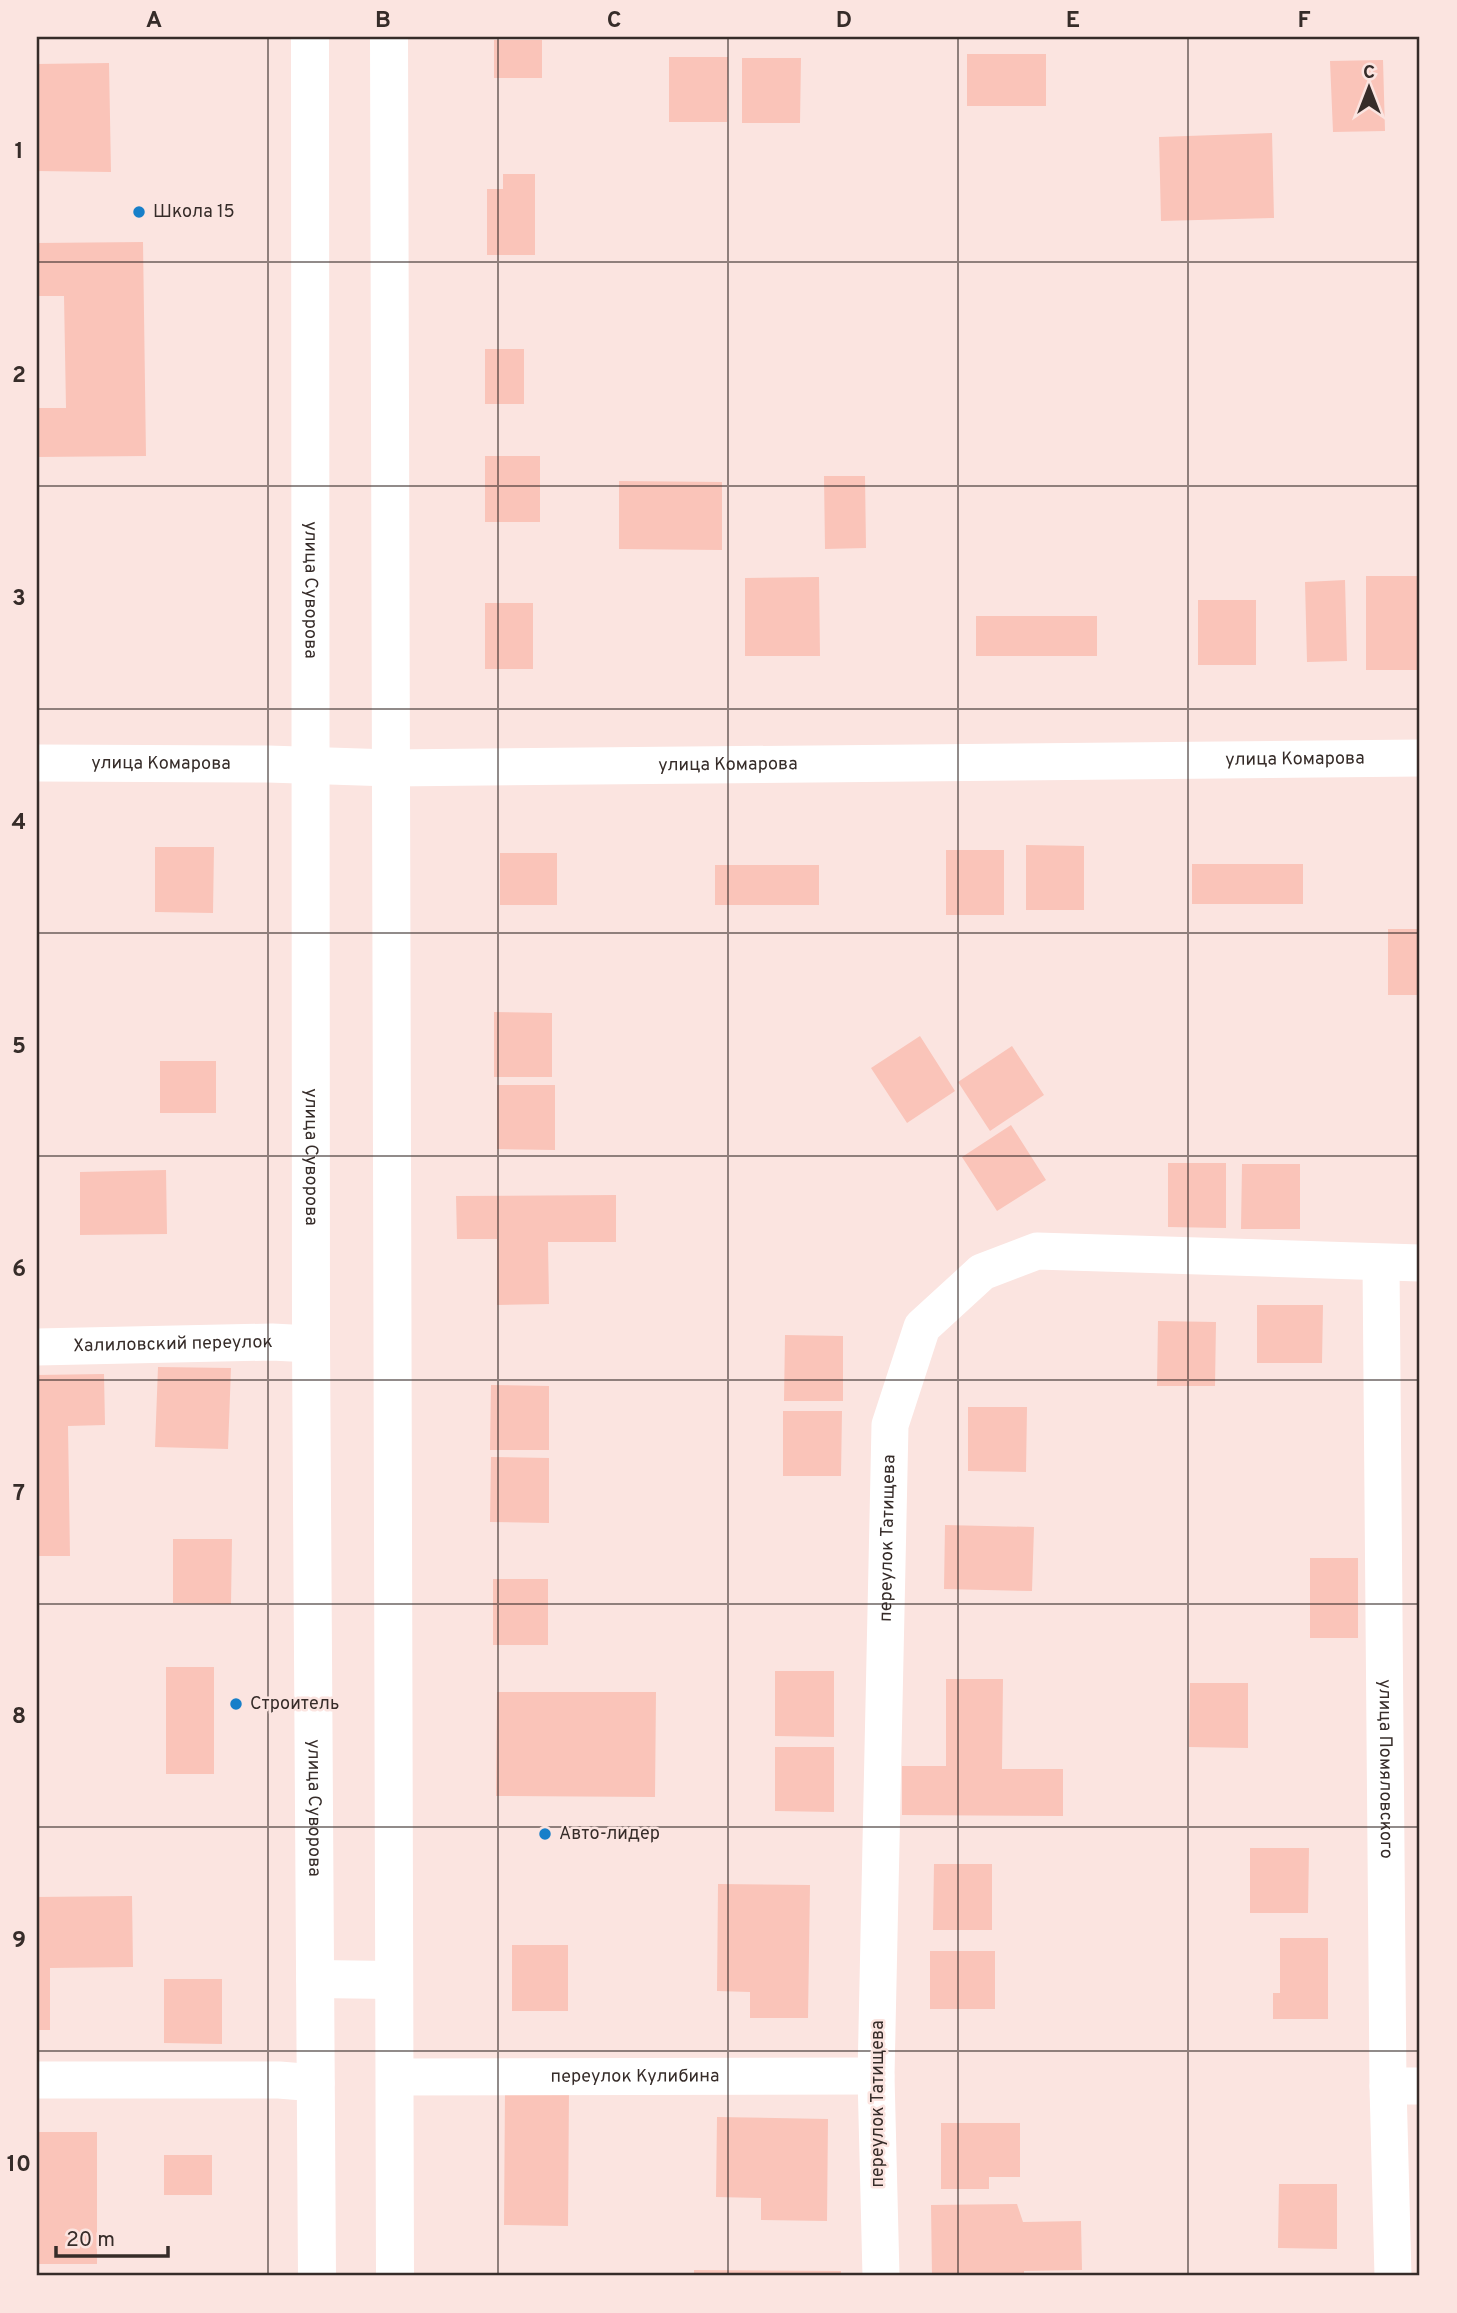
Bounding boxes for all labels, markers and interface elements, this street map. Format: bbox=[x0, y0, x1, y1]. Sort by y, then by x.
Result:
text: A bbox=[146, 7, 162, 36]
text: B bbox=[375, 7, 391, 36]
text: C bbox=[607, 7, 621, 36]
text: D bbox=[836, 7, 852, 36]
text: E bbox=[1066, 7, 1080, 36]
text: F bbox=[1297, 7, 1311, 36]
north arrow bbox=[1334, 52, 1404, 122]
text: С bbox=[1363, 61, 1375, 85]
text: 1 bbox=[14, 138, 24, 167]
place label: Школа 15 bbox=[153, 201, 235, 224]
marker: Школа 15 bbox=[131, 204, 147, 220]
text: 2 bbox=[12, 362, 26, 391]
street label: улица Суворова bbox=[299, 521, 322, 659]
text: 3 bbox=[12, 585, 26, 614]
street label: улица Комарова bbox=[1225, 747, 1365, 771]
street label: улица Комарова bbox=[91, 752, 231, 775]
street label: улица Комарова bbox=[658, 753, 798, 777]
text: 4 bbox=[12, 809, 26, 838]
text: 5 bbox=[12, 1033, 26, 1062]
street label: улица Суворова bbox=[299, 1088, 322, 1226]
text: 6 bbox=[12, 1256, 26, 1285]
street label: Халиловский переулок bbox=[73, 1330, 273, 1358]
street label: переулок Татищева bbox=[874, 1454, 901, 1622]
text: 7 bbox=[13, 1480, 25, 1509]
street label: улица Помяловского bbox=[1373, 1679, 1398, 1859]
place label: Строитель bbox=[250, 1693, 339, 1716]
marker: Строитель bbox=[228, 1696, 244, 1712]
text: 8 bbox=[12, 1703, 26, 1732]
street label: улица Суворова bbox=[302, 1739, 326, 1877]
place label: Авто-лидер bbox=[559, 1823, 660, 1846]
marker: Авто-лидер bbox=[537, 1826, 553, 1842]
text: 9 bbox=[12, 1927, 26, 1956]
street label: переулок Татищева bbox=[867, 2020, 890, 2188]
street label: переулок Кулибина bbox=[551, 2065, 719, 2088]
text: 10 bbox=[7, 2151, 31, 2180]
scale bar bbox=[56, 2215, 168, 2259]
text: 20 m bbox=[66, 2227, 115, 2254]

